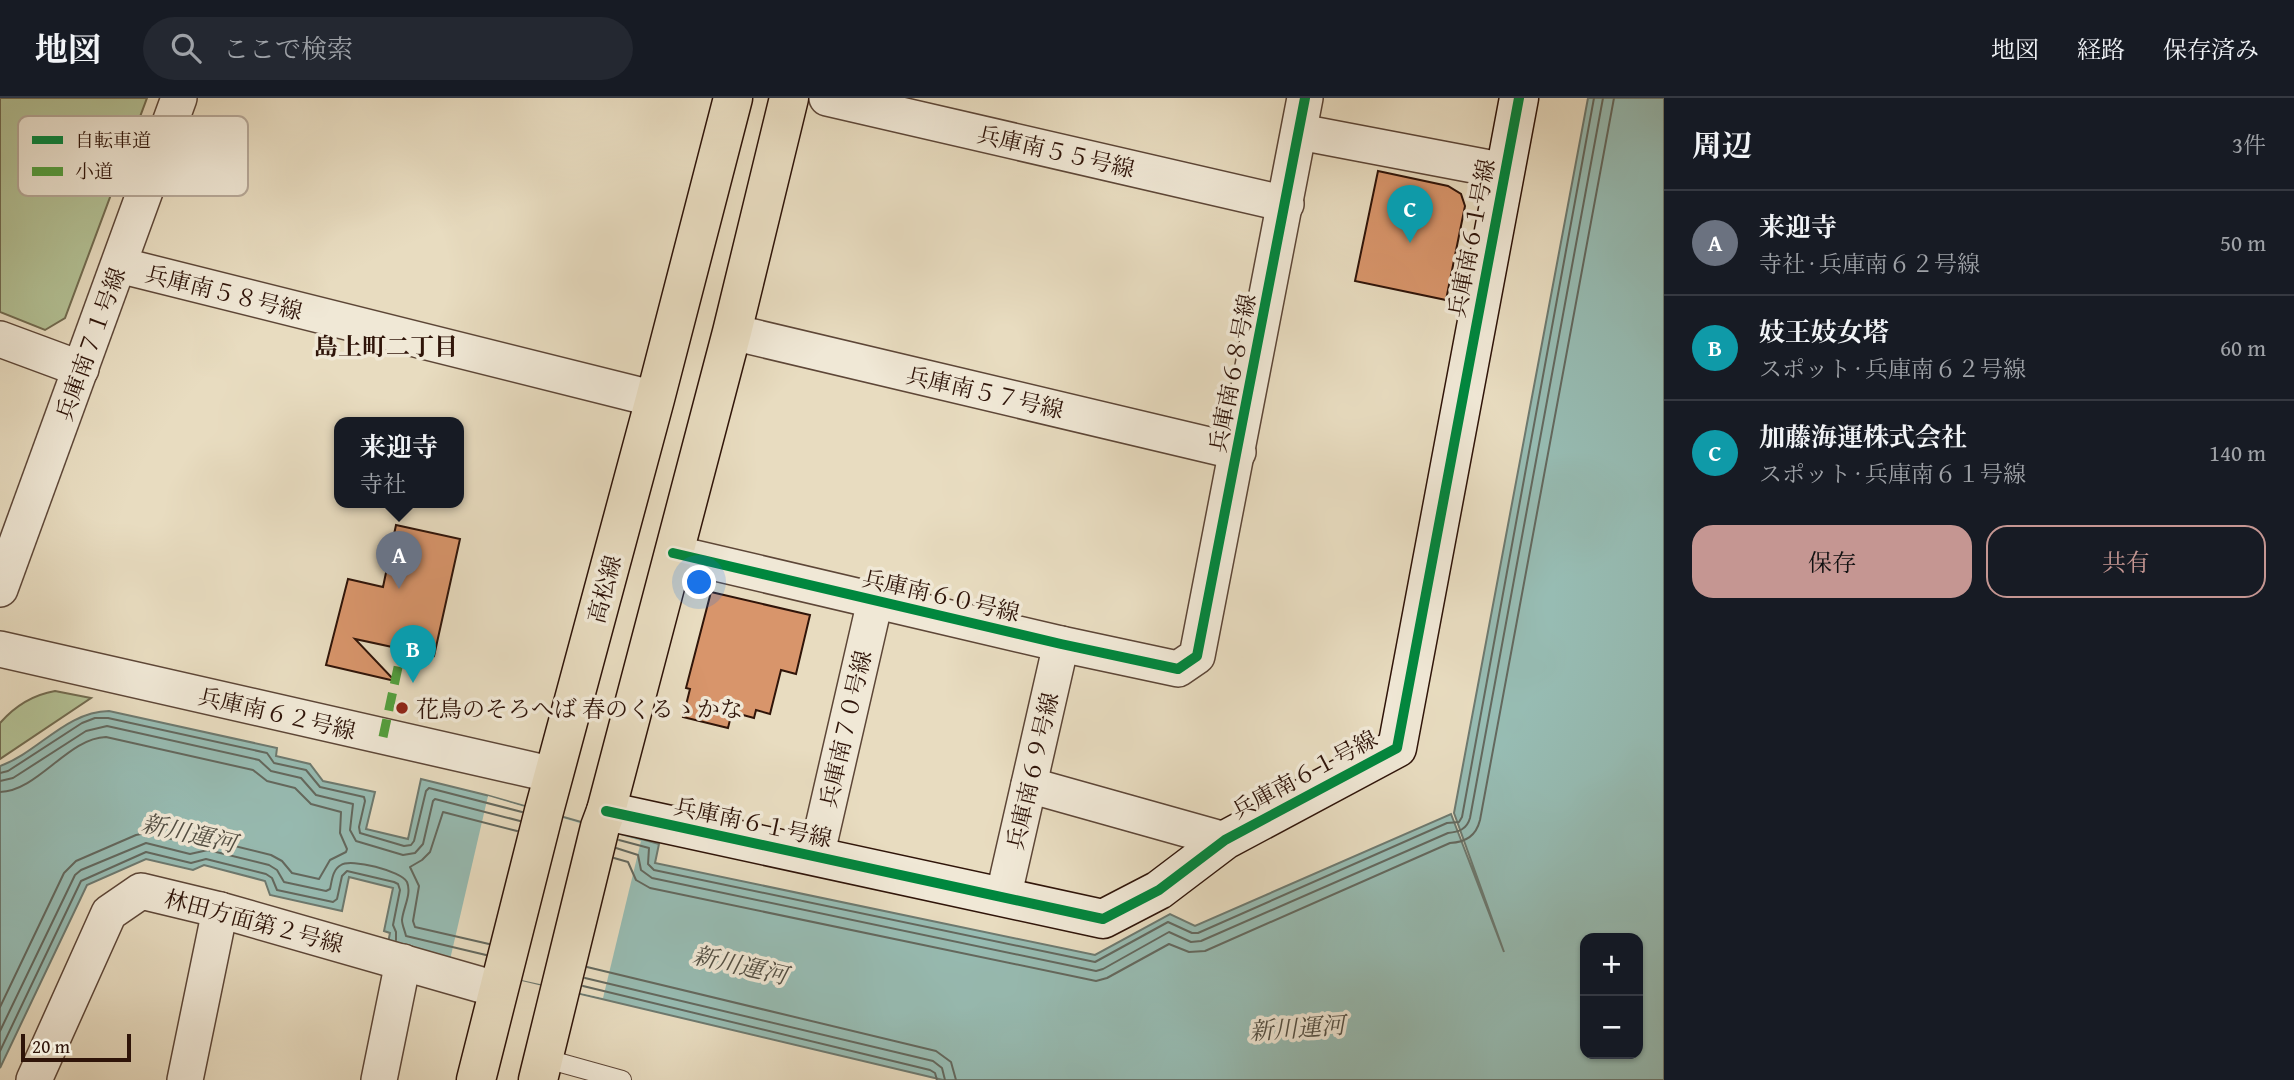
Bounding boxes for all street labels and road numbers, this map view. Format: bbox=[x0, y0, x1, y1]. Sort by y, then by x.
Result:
street label: 兵庫南５５号線 bbox=[974, 117, 1138, 185]
street label: 兵庫南６１号線 bbox=[1439, 156, 1503, 320]
street label: 兵庫南５８号線 bbox=[142, 257, 306, 327]
street label: 兵庫南７１号線 bbox=[47, 263, 133, 425]
street label: 兵庫南６８号線 bbox=[1200, 291, 1264, 455]
street label: 兵庫南５７号線 bbox=[903, 358, 1067, 426]
street label: 高松線 bbox=[579, 551, 629, 627]
street label: 兵庫南６０号線 bbox=[859, 561, 1023, 629]
street label: 兵庫南７０号線 bbox=[811, 647, 879, 811]
street label: 兵庫南６２号線 bbox=[195, 679, 359, 747]
street label: 兵庫南６９号線 bbox=[998, 689, 1066, 853]
street label: 兵庫南６１号線 bbox=[1225, 722, 1383, 826]
street label: 兵庫南６１号線 bbox=[671, 789, 835, 855]
street label: 林田方面第２号線 bbox=[161, 881, 347, 961]

